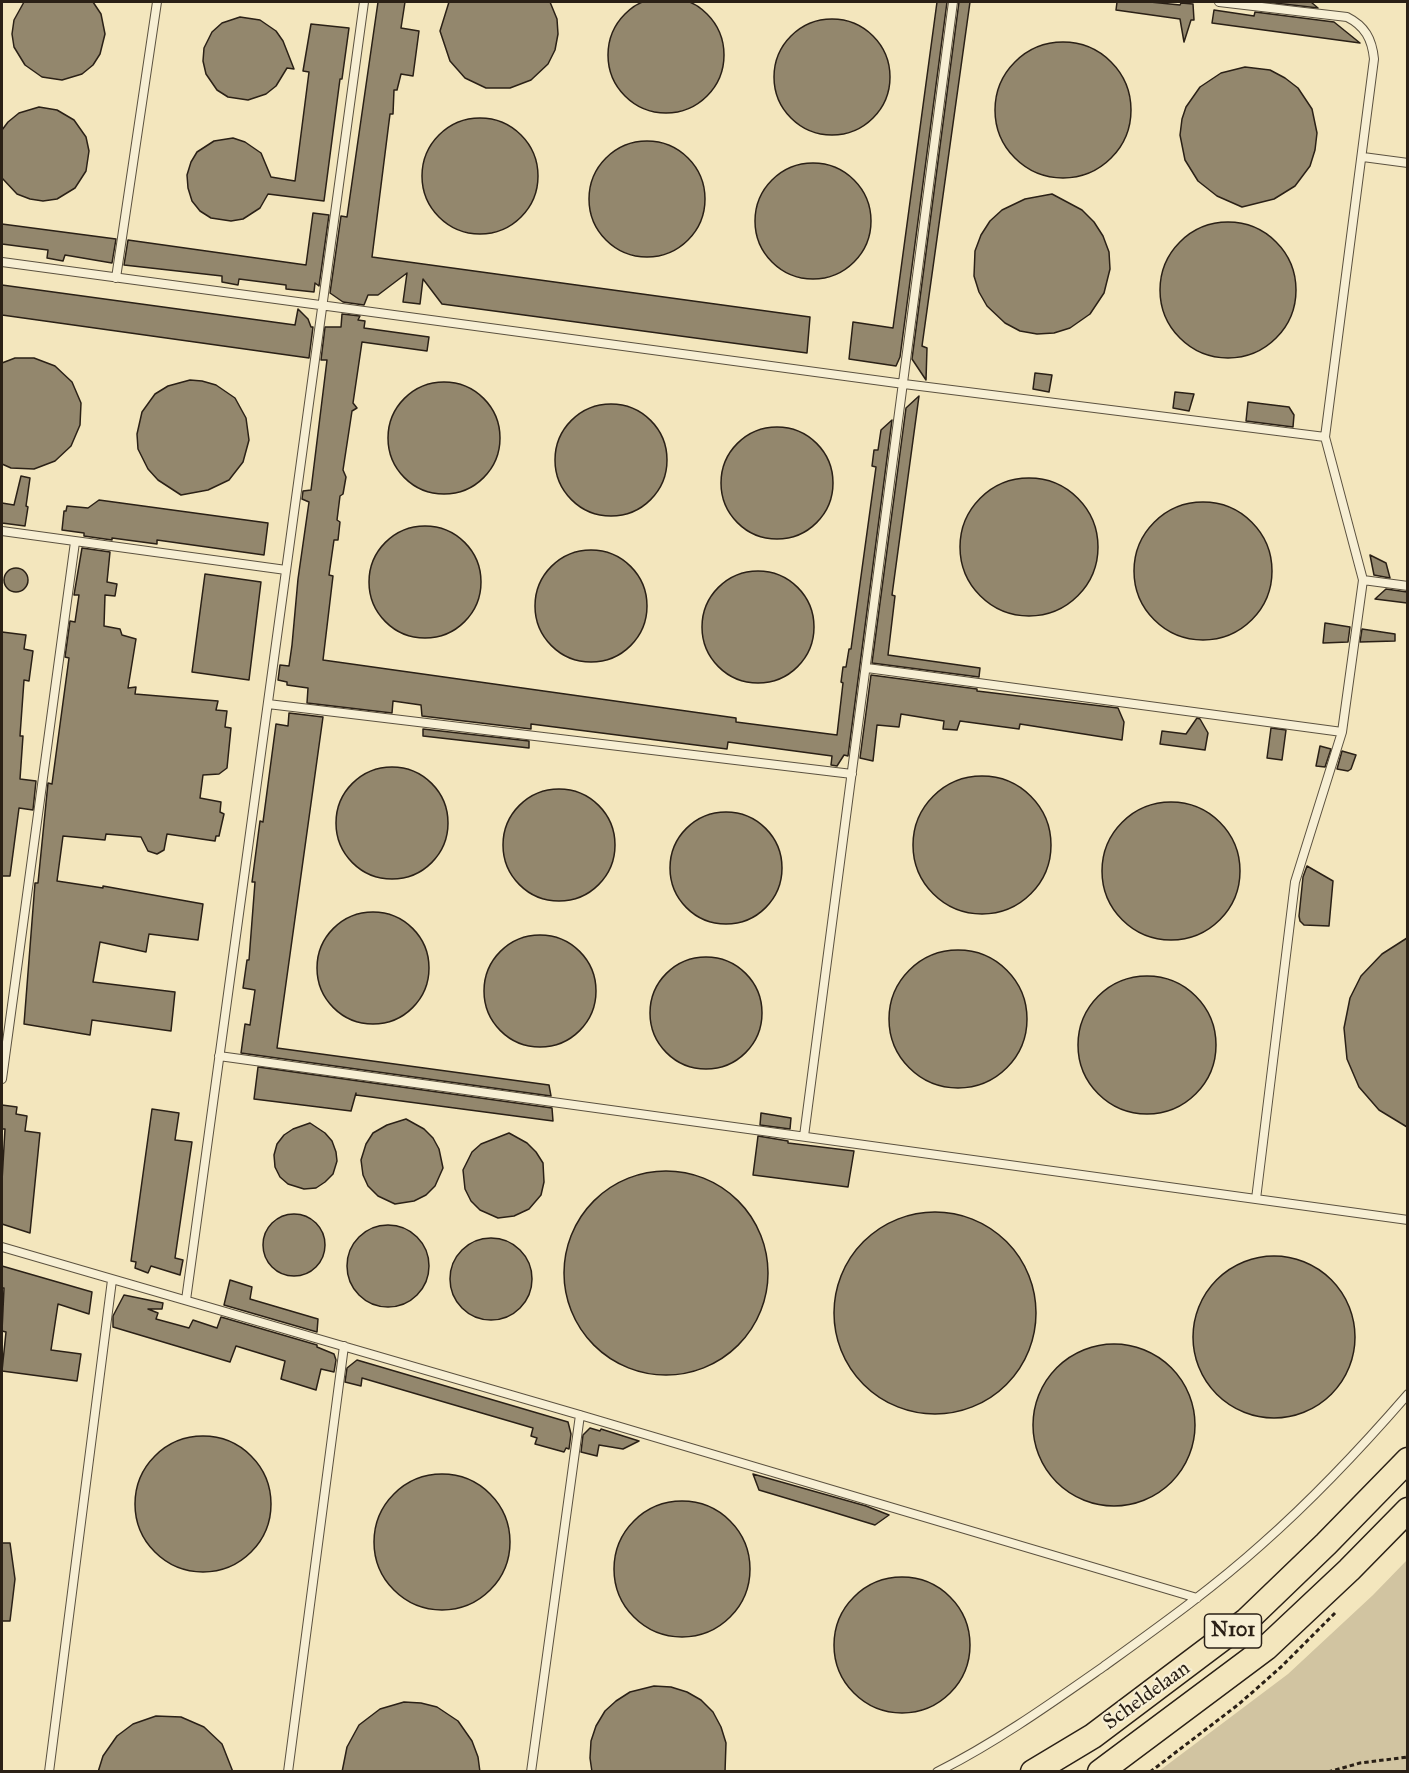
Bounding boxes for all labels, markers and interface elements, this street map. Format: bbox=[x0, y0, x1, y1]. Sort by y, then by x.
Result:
road number: N101 bbox=[1204, 1614, 1262, 1648]
street label: Scheldelaan bbox=[1099, 1656, 1195, 1736]

